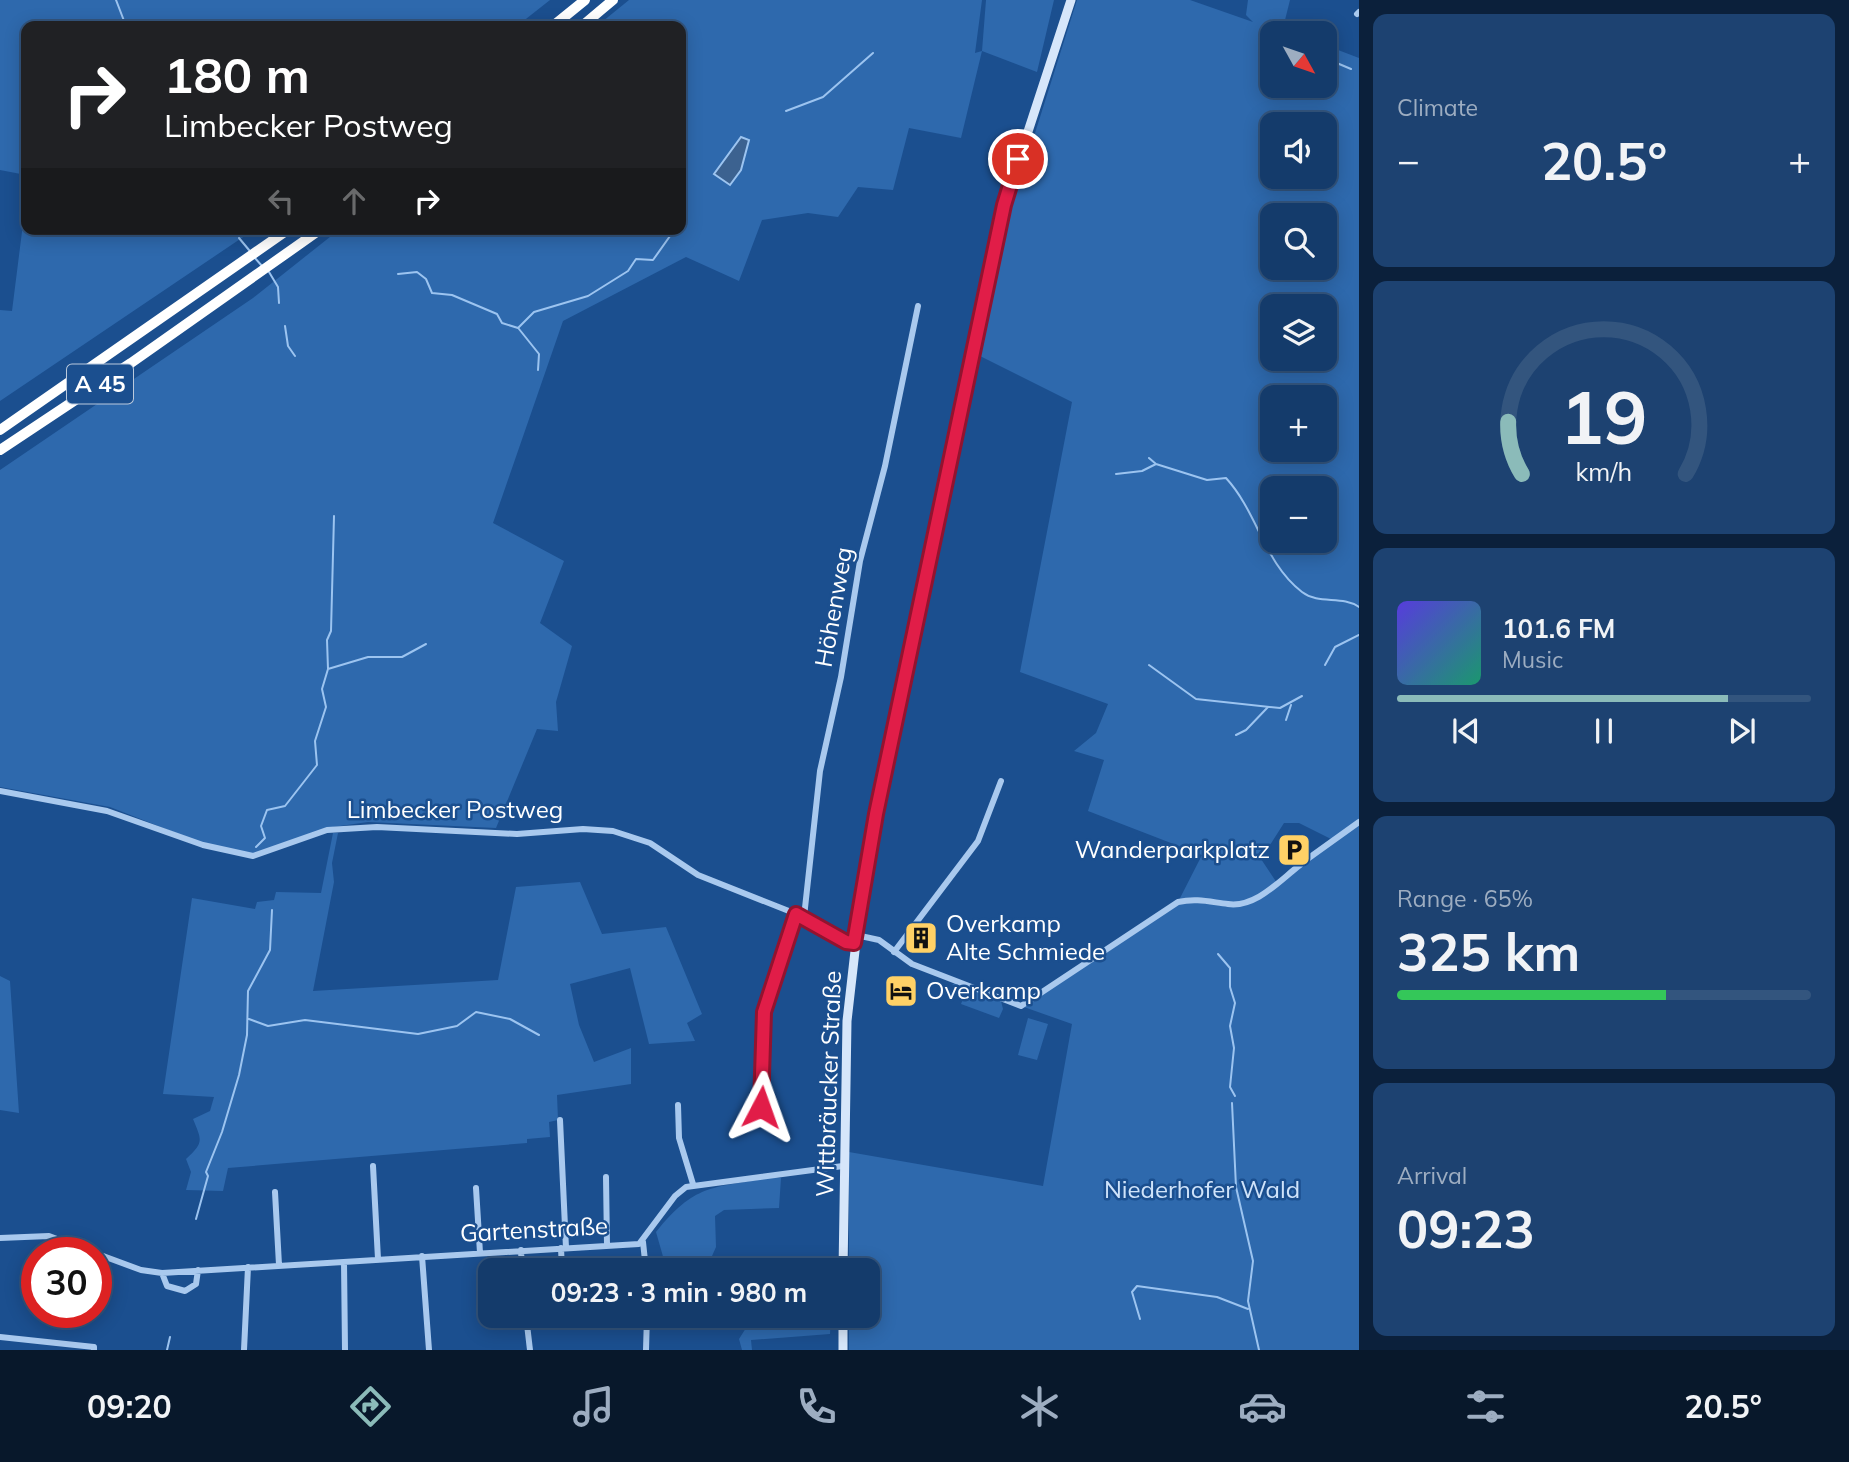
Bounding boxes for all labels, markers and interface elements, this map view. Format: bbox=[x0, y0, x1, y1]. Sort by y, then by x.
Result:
north arrow bbox=[1260, 21, 1337, 98]
map controls bbox=[1260, 21, 1337, 553]
text: 180 m bbox=[164, 44, 310, 105]
icon: right bbox=[49, 49, 140, 140]
text: Climate bbox=[1397, 93, 1478, 122]
text: Limbecker Postweg bbox=[164, 105, 453, 145]
button: sound bbox=[1260, 112, 1337, 189]
text: 20.5° bbox=[1541, 128, 1667, 193]
pin bbox=[988, 129, 1048, 189]
text: − bbox=[1397, 136, 1420, 184]
text: + bbox=[1788, 136, 1811, 184]
icon: arrive bbox=[999, 140, 1037, 178]
icon: left bbox=[262, 182, 300, 220]
icon: ahead bbox=[335, 182, 373, 220]
icon: right bbox=[408, 182, 446, 220]
button: search bbox=[1260, 203, 1337, 280]
button: layers bbox=[1260, 294, 1337, 371]
road number: A 45 bbox=[67, 364, 133, 404]
text: 19 bbox=[1560, 371, 1648, 462]
button: + bbox=[1260, 385, 1337, 462]
text: km/h bbox=[1576, 456, 1632, 487]
button: − bbox=[1260, 476, 1337, 553]
street label: Höhenweg bbox=[808, 544, 858, 669]
text: 101.6 FM bbox=[1502, 612, 1615, 645]
text: Music bbox=[1502, 645, 1563, 674]
icon: previous bbox=[1447, 712, 1485, 750]
icon: pause bbox=[1585, 712, 1623, 750]
icon: next bbox=[1723, 712, 1761, 750]
street label: Limbecker Postweg bbox=[347, 794, 563, 824]
parking icon: Wanderparkplatz bbox=[1275, 831, 1313, 869]
place label: Wanderparkplatz bbox=[1075, 834, 1270, 864]
text: Range · 65% bbox=[1397, 884, 1533, 913]
place label: Overkamp Alte Schmiede bbox=[946, 908, 1105, 966]
building icon: Overkamp Alte Schmiede bbox=[902, 919, 940, 957]
text: 325 km bbox=[1397, 919, 1580, 984]
street label: Wittbräucker Straße bbox=[809, 970, 847, 1198]
hotel icon: Overkamp bbox=[882, 972, 920, 1010]
place label: Overkamp bbox=[926, 975, 1041, 1005]
position arrow bbox=[724, 1070, 798, 1144]
text: Arrival bbox=[1397, 1161, 1467, 1190]
park label: Niederhofer Wald bbox=[1104, 1174, 1300, 1204]
text: 09:23 bbox=[1397, 1196, 1535, 1261]
street label: Gartenstraße bbox=[459, 1210, 609, 1248]
speed limit sign: 30 bbox=[21, 1237, 112, 1328]
text: 09:23 · 3 min · 980 m bbox=[551, 1276, 807, 1309]
icon: directions bbox=[346, 1382, 395, 1431]
icon: music bbox=[569, 1382, 618, 1431]
icon: phone bbox=[792, 1382, 841, 1431]
icon: climate bbox=[1015, 1382, 1064, 1431]
icon: car bbox=[1238, 1382, 1287, 1431]
icon: filters bbox=[1461, 1382, 1510, 1431]
text: 09:20 bbox=[87, 1386, 172, 1426]
text: 20.5° bbox=[1684, 1386, 1762, 1426]

